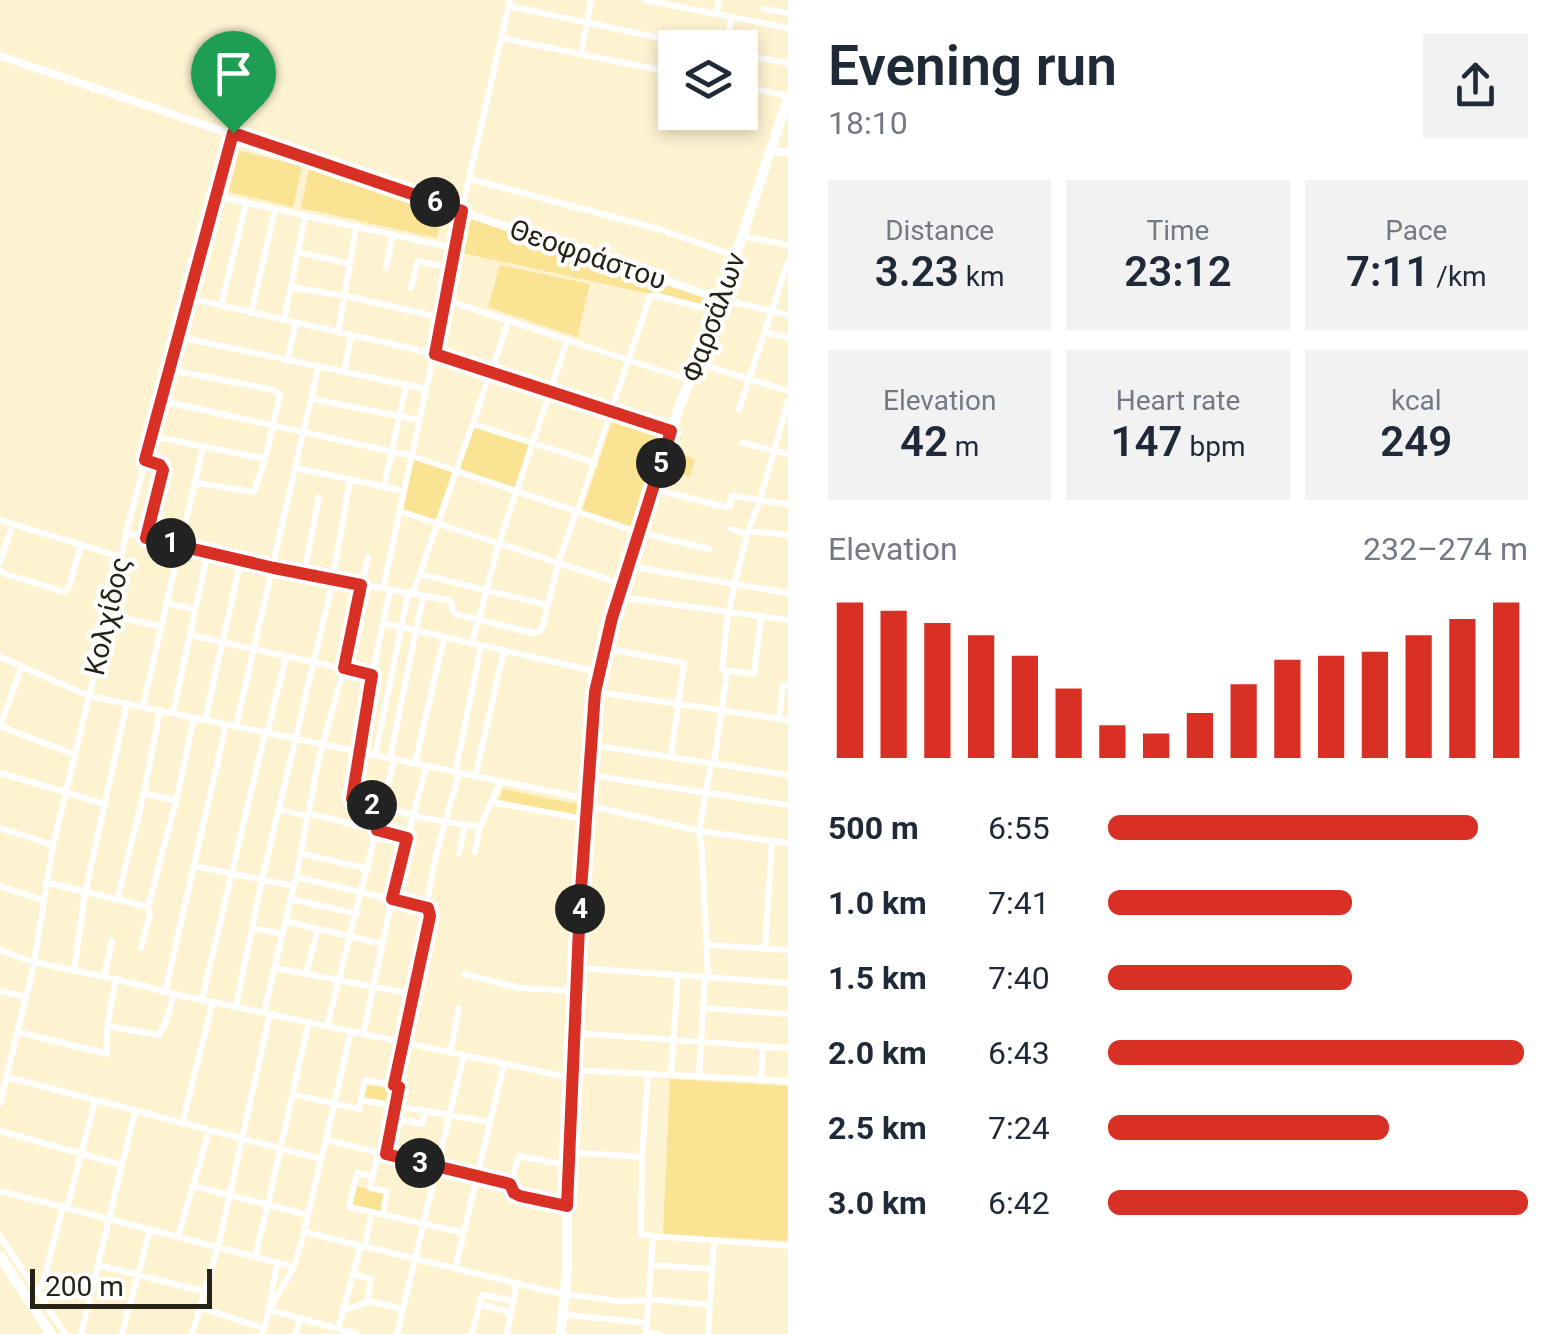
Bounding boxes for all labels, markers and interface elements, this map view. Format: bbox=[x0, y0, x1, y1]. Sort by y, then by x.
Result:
map controls bbox=[658, 30, 758, 130]
button: layers bbox=[658, 30, 758, 130]
pin bbox=[191, 31, 276, 134]
button: share bbox=[1423, 33, 1528, 138]
text: Evening run bbox=[828, 34, 1117, 98]
icon: arrive bbox=[206, 46, 261, 101]
text: 18:10 bbox=[828, 104, 908, 142]
pin: 6 bbox=[410, 177, 460, 227]
text: 6 bbox=[427, 185, 443, 218]
street label: Θεοφράστου bbox=[505, 212, 670, 297]
text: Distance bbox=[885, 214, 994, 247]
text: Time bbox=[1147, 214, 1209, 247]
text: Pace bbox=[1385, 214, 1447, 247]
street label: Φαρσάλων bbox=[675, 247, 752, 386]
text: 3.23 bbox=[875, 247, 959, 296]
text: 23:12 bbox=[1124, 247, 1232, 296]
text: 7:11 bbox=[1346, 247, 1429, 296]
text: km bbox=[959, 260, 1004, 293]
text: /km bbox=[1429, 260, 1487, 293]
text: Elevation bbox=[883, 384, 996, 417]
text: Heart rate bbox=[1116, 384, 1240, 417]
text: kcal bbox=[1391, 384, 1442, 417]
text: 42 bbox=[900, 417, 948, 466]
text: 147 bbox=[1111, 417, 1183, 466]
text: 249 bbox=[1380, 417, 1452, 466]
text: m bbox=[948, 430, 979, 463]
text: bpm bbox=[1183, 430, 1245, 463]
pin: 5 bbox=[636, 438, 686, 488]
text: 5 bbox=[653, 446, 669, 479]
pin: 1 bbox=[146, 518, 196, 568]
text: 1 bbox=[163, 526, 179, 559]
text: Elevation bbox=[828, 530, 958, 568]
text: 232–274 m bbox=[1363, 530, 1528, 568]
street label: Κολχίδος bbox=[78, 554, 137, 678]
pin: 2 bbox=[347, 780, 397, 830]
text: 2 bbox=[364, 788, 380, 821]
text: 500 m bbox=[828, 809, 919, 847]
text: 6:55 bbox=[988, 809, 1050, 847]
pin: 4 bbox=[555, 884, 605, 934]
text: 1.0 km bbox=[828, 884, 927, 922]
text: 7:41 bbox=[988, 884, 1050, 922]
text: 4 bbox=[572, 892, 588, 925]
text: 1.5 km bbox=[828, 959, 927, 997]
text: 7:40 bbox=[988, 959, 1050, 997]
text: 2.0 km bbox=[828, 1034, 927, 1072]
text: 6:43 bbox=[988, 1034, 1050, 1072]
text: 2.5 km bbox=[828, 1109, 927, 1147]
text: 7:24 bbox=[988, 1109, 1050, 1147]
pin: 3 bbox=[395, 1138, 445, 1188]
text: 3 bbox=[412, 1146, 428, 1179]
text: 3.0 km bbox=[828, 1184, 927, 1222]
text: 6:42 bbox=[988, 1184, 1050, 1222]
scale bar bbox=[30, 1264, 212, 1308]
text: 200 m bbox=[45, 1270, 124, 1303]

